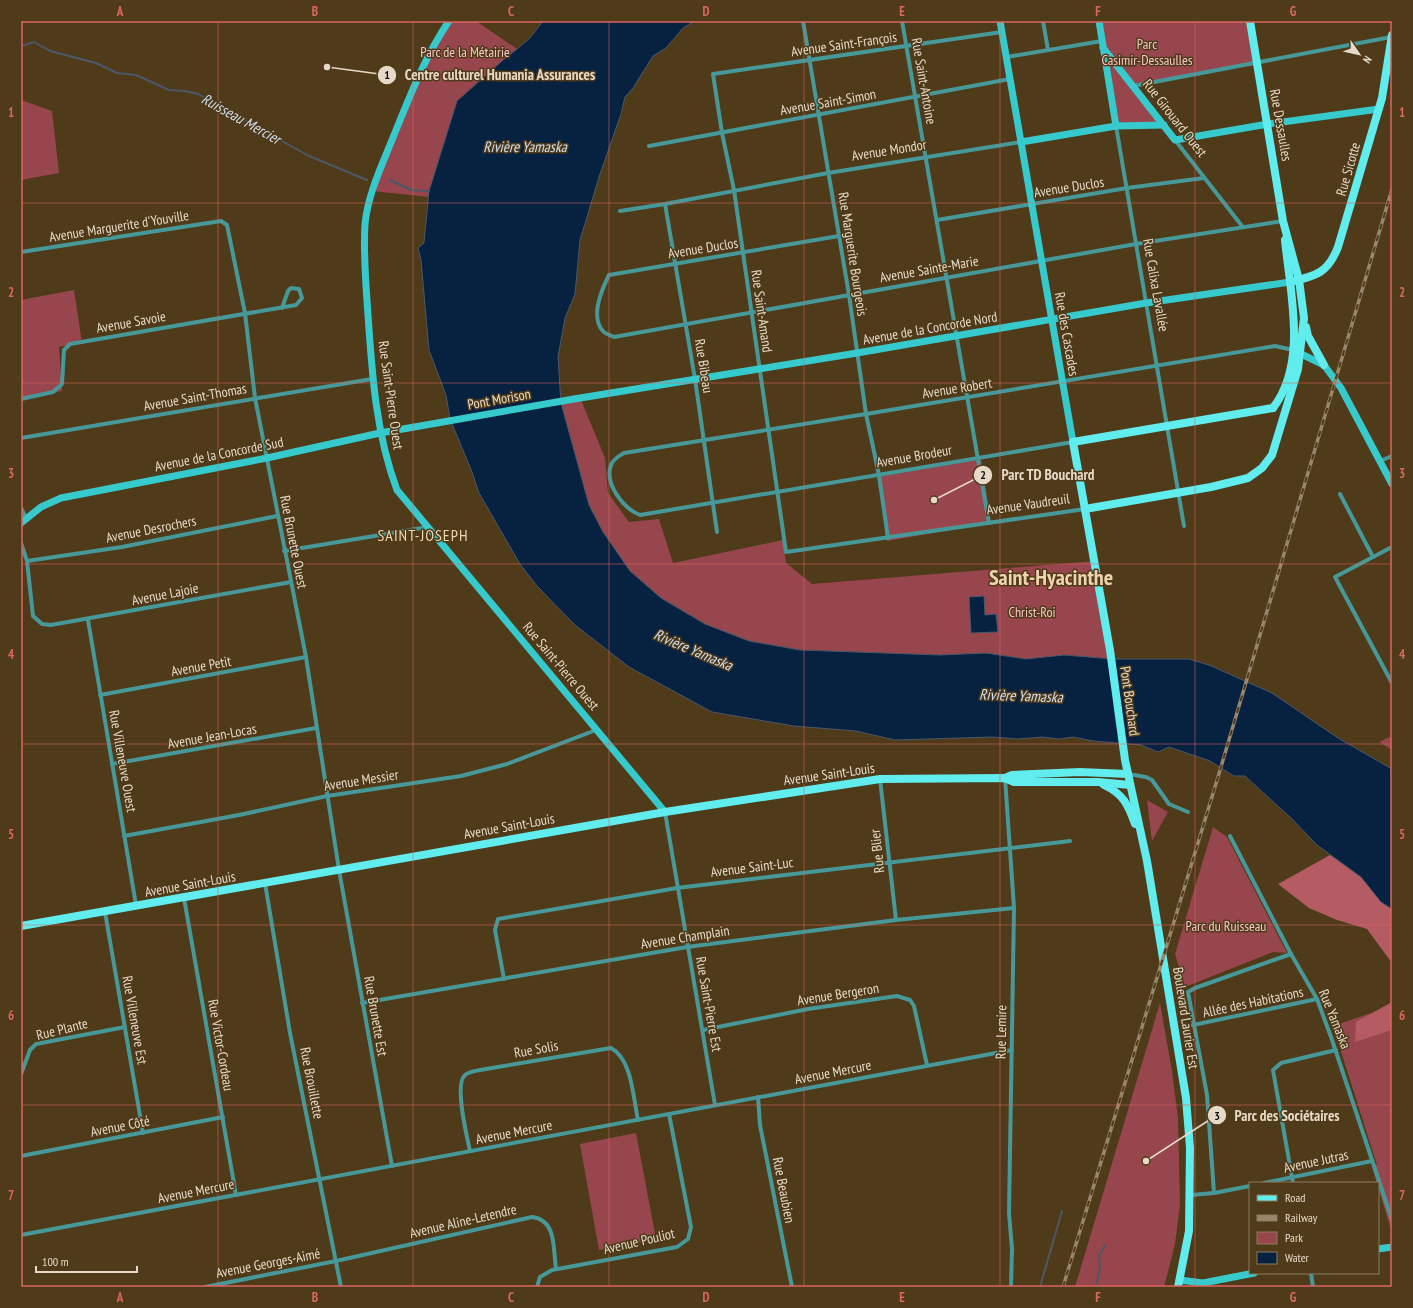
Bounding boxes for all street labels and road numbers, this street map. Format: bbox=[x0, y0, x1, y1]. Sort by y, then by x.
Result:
street label: Avenue Saint-François bbox=[790, 28, 898, 60]
street label: Rue Saint-Antoine bbox=[908, 36, 940, 126]
street label: Rue Girouard Ouest bbox=[1139, 75, 1211, 161]
street label: Avenue Saint-Simon bbox=[779, 85, 877, 119]
street label: Rue Dessaulles bbox=[1266, 88, 1296, 163]
street label: Avenue Mondor bbox=[850, 135, 928, 165]
street label: Rue Sicotte bbox=[1332, 140, 1364, 198]
street label: Avenue Duclos bbox=[1033, 173, 1106, 201]
street label: Rue Marguerite Bourgeois bbox=[834, 191, 872, 318]
street label: Avenue Marguerite d'Youville bbox=[48, 206, 190, 246]
street label: Avenue Duclos bbox=[667, 234, 740, 262]
street label: Rue Calixa Lavallée bbox=[1139, 237, 1173, 333]
street label: Avenue Sainte-Marie bbox=[878, 251, 980, 287]
street label: Rue Saint-Amand bbox=[747, 268, 777, 354]
street label: Rue des Cascades bbox=[1051, 291, 1083, 378]
street label: Avenue Savoie bbox=[95, 307, 167, 337]
street label: Avenue de la Concorde Nord bbox=[861, 307, 999, 349]
street label: Rue Bibeau bbox=[691, 338, 717, 394]
street label: Rue Saint-Pierre Ouest bbox=[374, 339, 408, 451]
street label: Avenue Robert bbox=[921, 374, 993, 402]
street label: Avenue Saint-Thomas bbox=[142, 379, 248, 415]
street label: Pont Morison bbox=[466, 385, 532, 413]
street label: Avenue de la Concorde Sud bbox=[153, 433, 285, 475]
street label: Avenue Brodeur bbox=[875, 440, 953, 472]
street label: Avenue Vaudreuil bbox=[985, 489, 1071, 519]
street label: Rue Brunette Ouest bbox=[276, 494, 312, 590]
street label: Avenue Desrochers bbox=[104, 511, 198, 547]
street label: Avenue Lajoie bbox=[130, 579, 200, 609]
street label: Rue Saint-Pierre Ouest bbox=[519, 618, 603, 714]
street label: Avenue Petit bbox=[169, 652, 233, 680]
street label: Pont Bouchard bbox=[1116, 665, 1144, 737]
street label: Rue Villeneuve Ouest bbox=[105, 709, 141, 814]
street label: Avenue Jean-Locas bbox=[166, 719, 258, 753]
street label: Avenue Saint-Louis bbox=[782, 759, 876, 789]
street label: Avenue Messier bbox=[322, 765, 400, 795]
street label: Avenue Saint-Louis bbox=[462, 809, 556, 843]
street label: Rue Blier bbox=[866, 828, 888, 874]
street label: Avenue Saint-Luc bbox=[709, 853, 795, 881]
street label: Avenue Saint-Louis bbox=[143, 867, 237, 901]
street label: Avenue Champlain bbox=[639, 921, 731, 953]
street label: Rue Saint-Pierre Est bbox=[692, 955, 726, 1053]
street label: Boulevard Laurier Est bbox=[1169, 966, 1203, 1070]
street label: Rue Villeneuve Est bbox=[118, 974, 152, 1066]
street label: Rue Brunette Est bbox=[360, 975, 392, 1058]
street label: Avenue Bergeron bbox=[796, 979, 880, 1009]
street label: Allée des Habitations bbox=[1201, 982, 1305, 1021]
street label: Rue Yamaska bbox=[1315, 986, 1355, 1052]
street label: Rue Victor-Cordeau bbox=[204, 998, 238, 1092]
street label: Rue Lemire bbox=[992, 1004, 1010, 1059]
street label: Rue Plante bbox=[34, 1014, 90, 1044]
street label: Rue Solis bbox=[512, 1036, 560, 1062]
street label: Rue Brouillette bbox=[296, 1046, 328, 1121]
street label: Avenue Mercure bbox=[793, 1056, 873, 1088]
street label: Avenue Côté bbox=[89, 1111, 151, 1141]
street label: Avenue Mercure bbox=[474, 1116, 554, 1148]
street label: Avenue Jutras bbox=[1282, 1145, 1350, 1177]
street label: Rue Beaubien bbox=[769, 1156, 799, 1224]
street label: Avenue Mercure bbox=[156, 1175, 236, 1207]
street label: Avenue Aline-Letendre bbox=[408, 1200, 518, 1242]
street label: Avenue Pouliot bbox=[602, 1224, 677, 1258]
street label: Avenue Georges-Aimé bbox=[214, 1244, 322, 1282]

